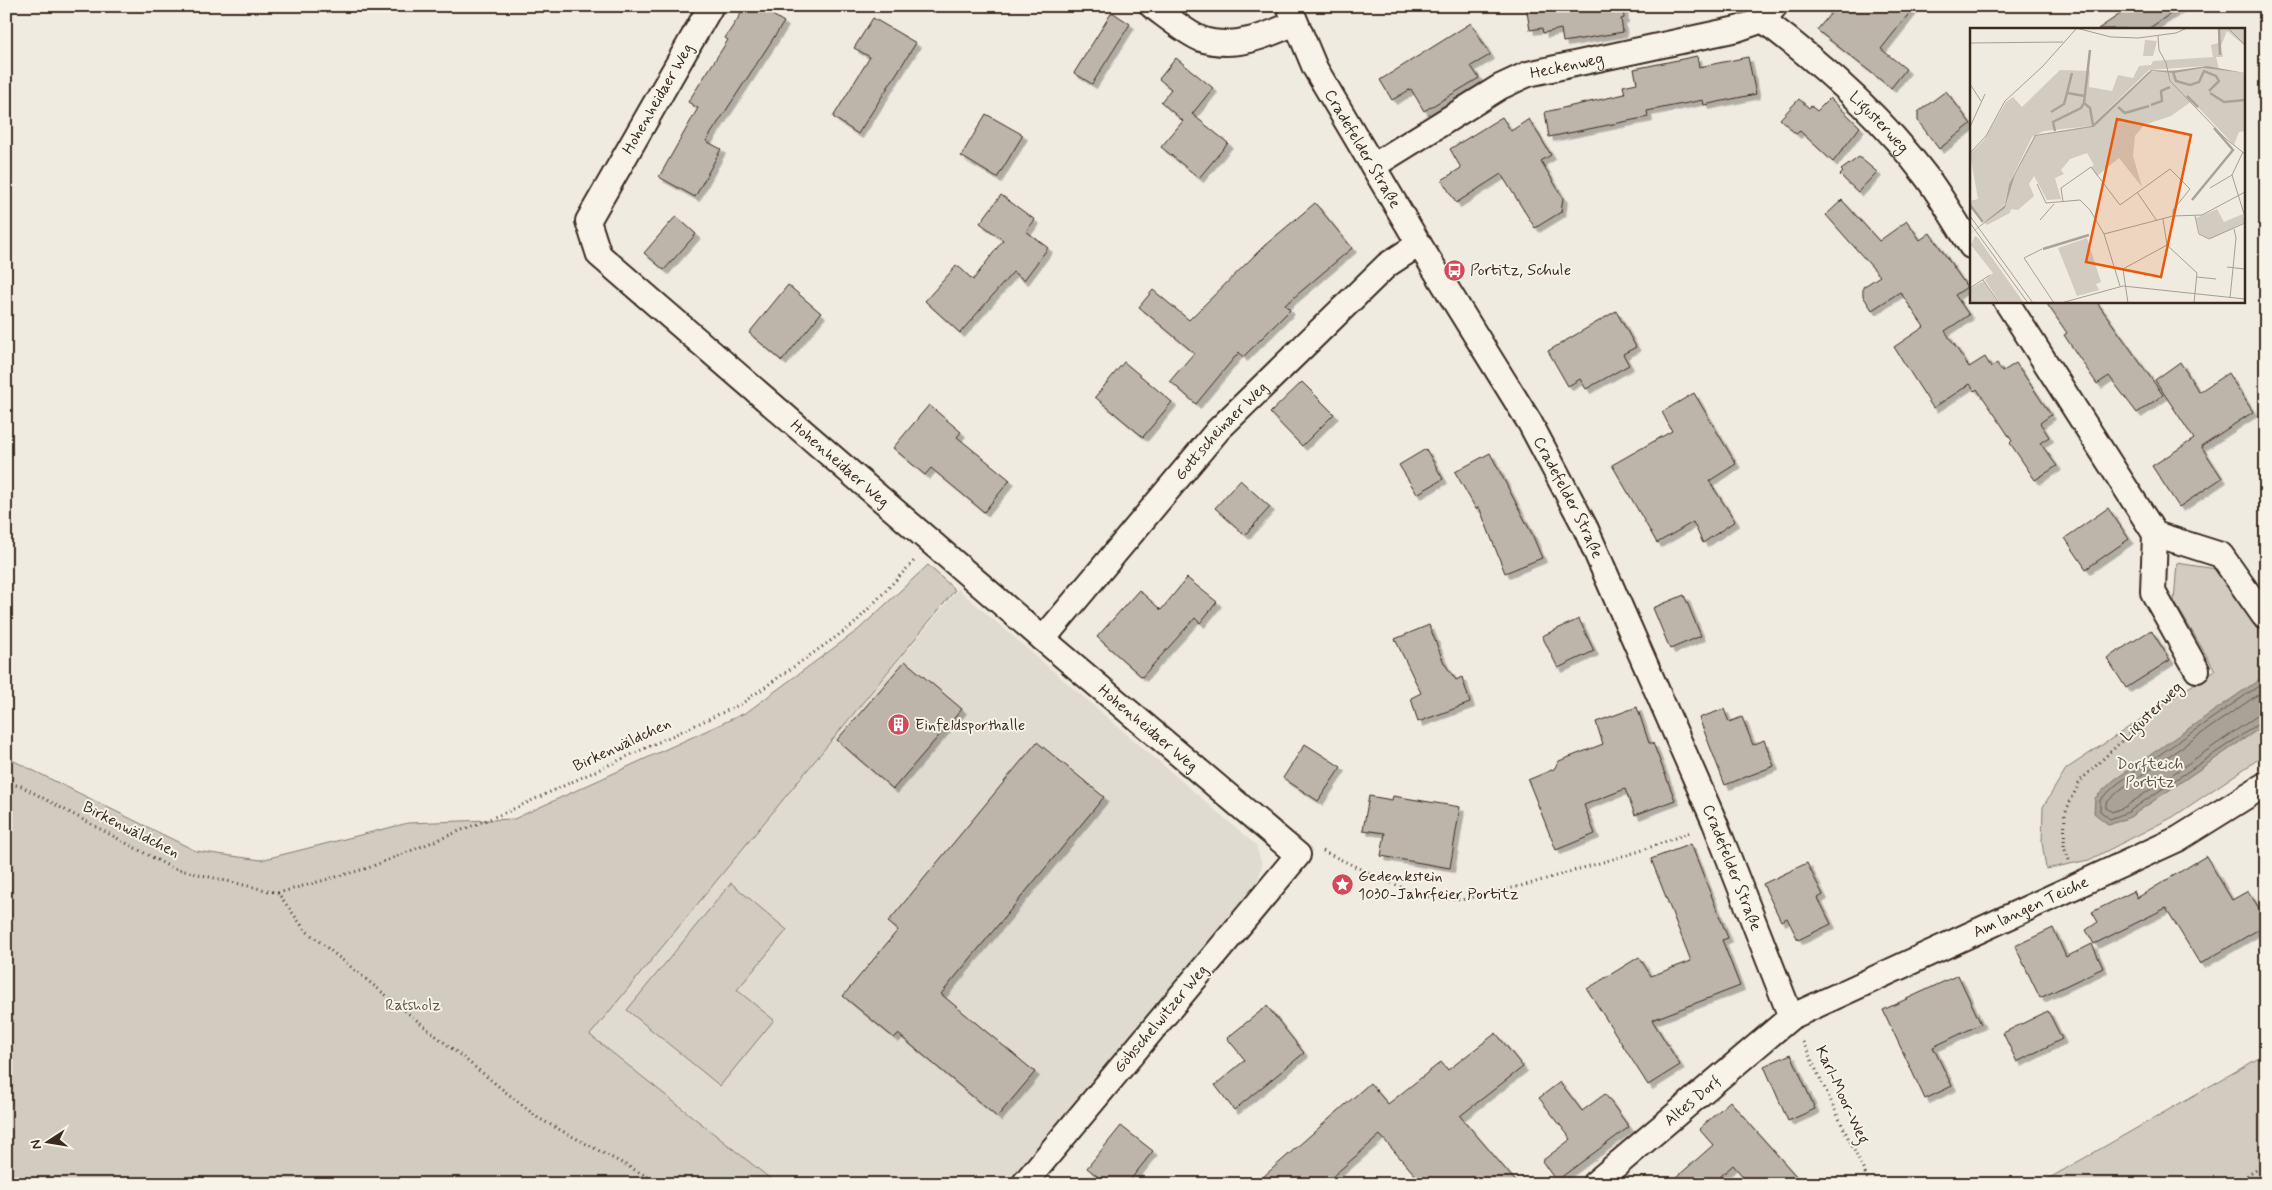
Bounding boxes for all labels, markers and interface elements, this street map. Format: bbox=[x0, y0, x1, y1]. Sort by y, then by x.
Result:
inset map bbox=[1970, 28, 2244, 302]
street label: Hohenheidaer Weg bbox=[618, 40, 698, 158]
street label: Heckenweg bbox=[1528, 48, 1606, 84]
street label: Cradefelder Straße bbox=[1319, 85, 1406, 212]
street label: Ligusterweg bbox=[1845, 87, 1914, 158]
bus stop icon: Portitz, Schule bbox=[1442, 258, 1466, 282]
place label: Portitz, Schule bbox=[1470, 260, 1571, 281]
street label: Gottscheinaer Weg bbox=[1170, 377, 1272, 485]
street label: Hohenheidaer Weg bbox=[786, 415, 894, 512]
street label: Cradefelder Straße bbox=[1528, 433, 1608, 562]
street label: Ligusterweg bbox=[2117, 677, 2188, 747]
street label: Hohenheidaer Weg bbox=[1094, 680, 1202, 776]
street label: Birkenwäldchen bbox=[570, 713, 674, 777]
building icon: Einfeldsporthalle bbox=[887, 713, 911, 737]
place label: Einfeldsporthalle bbox=[915, 715, 1025, 736]
park label: Dorfteich Portitz bbox=[2117, 754, 2183, 793]
street label: Birkenwäldchen bbox=[79, 797, 183, 863]
street label: Cradefelder Straße bbox=[1698, 801, 1767, 934]
place label: Gedenkstein 1030-Jahrfeier Portitz bbox=[1358, 866, 1519, 905]
street label: Am langen Teiche bbox=[1970, 871, 2092, 942]
place icon: Gedenkstein 1030-Jahrfeier Portitz bbox=[1330, 873, 1354, 897]
street label: Göbschelwitzer Weg bbox=[1109, 960, 1213, 1078]
park label: Ratsholz bbox=[385, 995, 441, 1016]
street label: Karl-Moor-Weg bbox=[1809, 1042, 1874, 1148]
street label: Altes Dorf bbox=[1660, 1070, 1725, 1131]
north arrow bbox=[22, 1118, 72, 1168]
text: N bbox=[26, 1138, 46, 1151]

